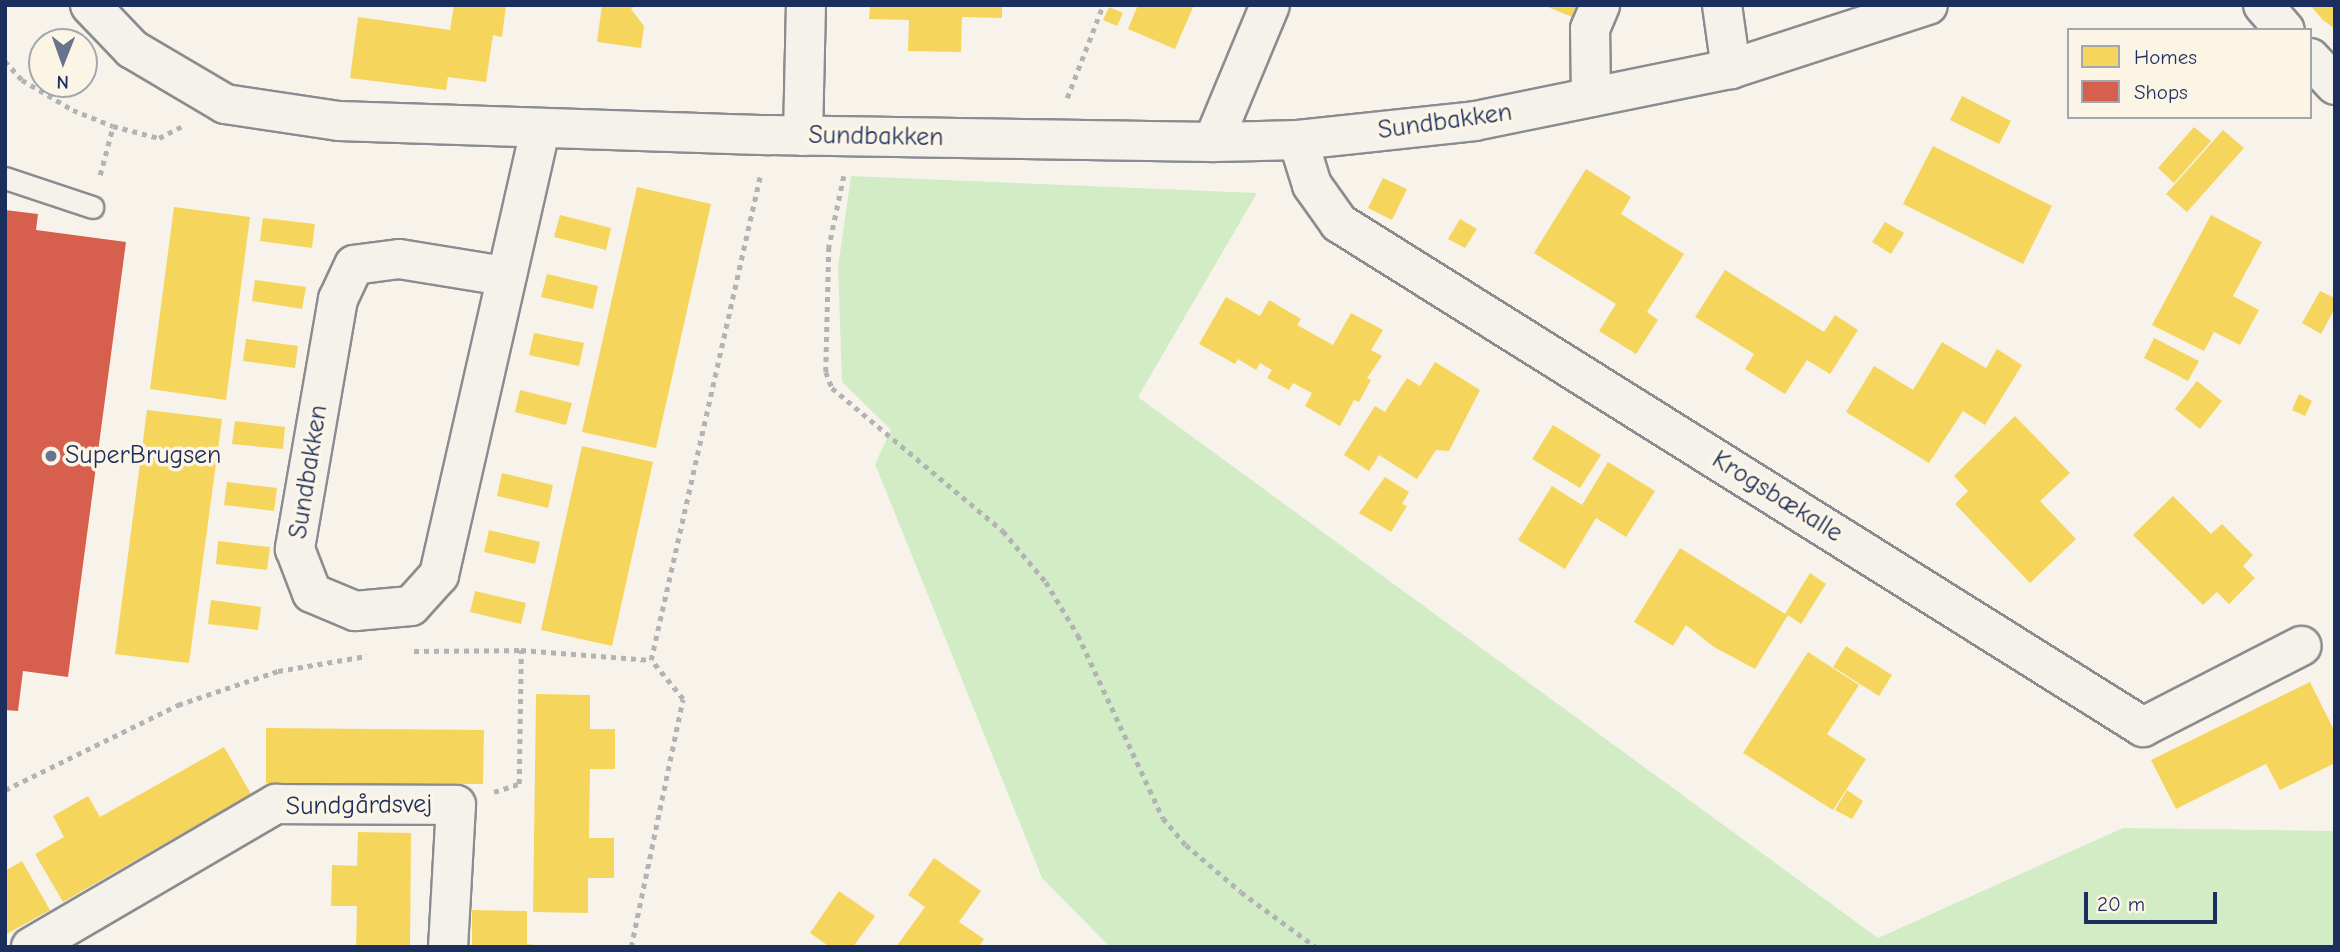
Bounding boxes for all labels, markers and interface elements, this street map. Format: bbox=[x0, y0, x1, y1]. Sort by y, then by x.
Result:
north arrow bbox=[28, 28, 98, 98]
legend bbox=[2067, 28, 2312, 119]
text: Homes bbox=[2134, 45, 2197, 69]
text: N bbox=[56, 71, 69, 93]
text: Shops bbox=[2134, 80, 2188, 104]
street label: Sundbakken bbox=[1376, 97, 1514, 147]
street label: Sundbakken bbox=[808, 120, 944, 154]
street label: Sundbakken bbox=[283, 403, 335, 541]
place label: SuperBrugsen bbox=[65, 440, 221, 472]
street label: Krogsbækalle bbox=[1706, 445, 1848, 549]
marker: SuperBrugsen bbox=[43, 448, 59, 464]
street label: Sundgårdsvej bbox=[285, 789, 433, 823]
scale bar bbox=[2088, 878, 2221, 922]
text: 20 m bbox=[2097, 892, 2145, 916]

